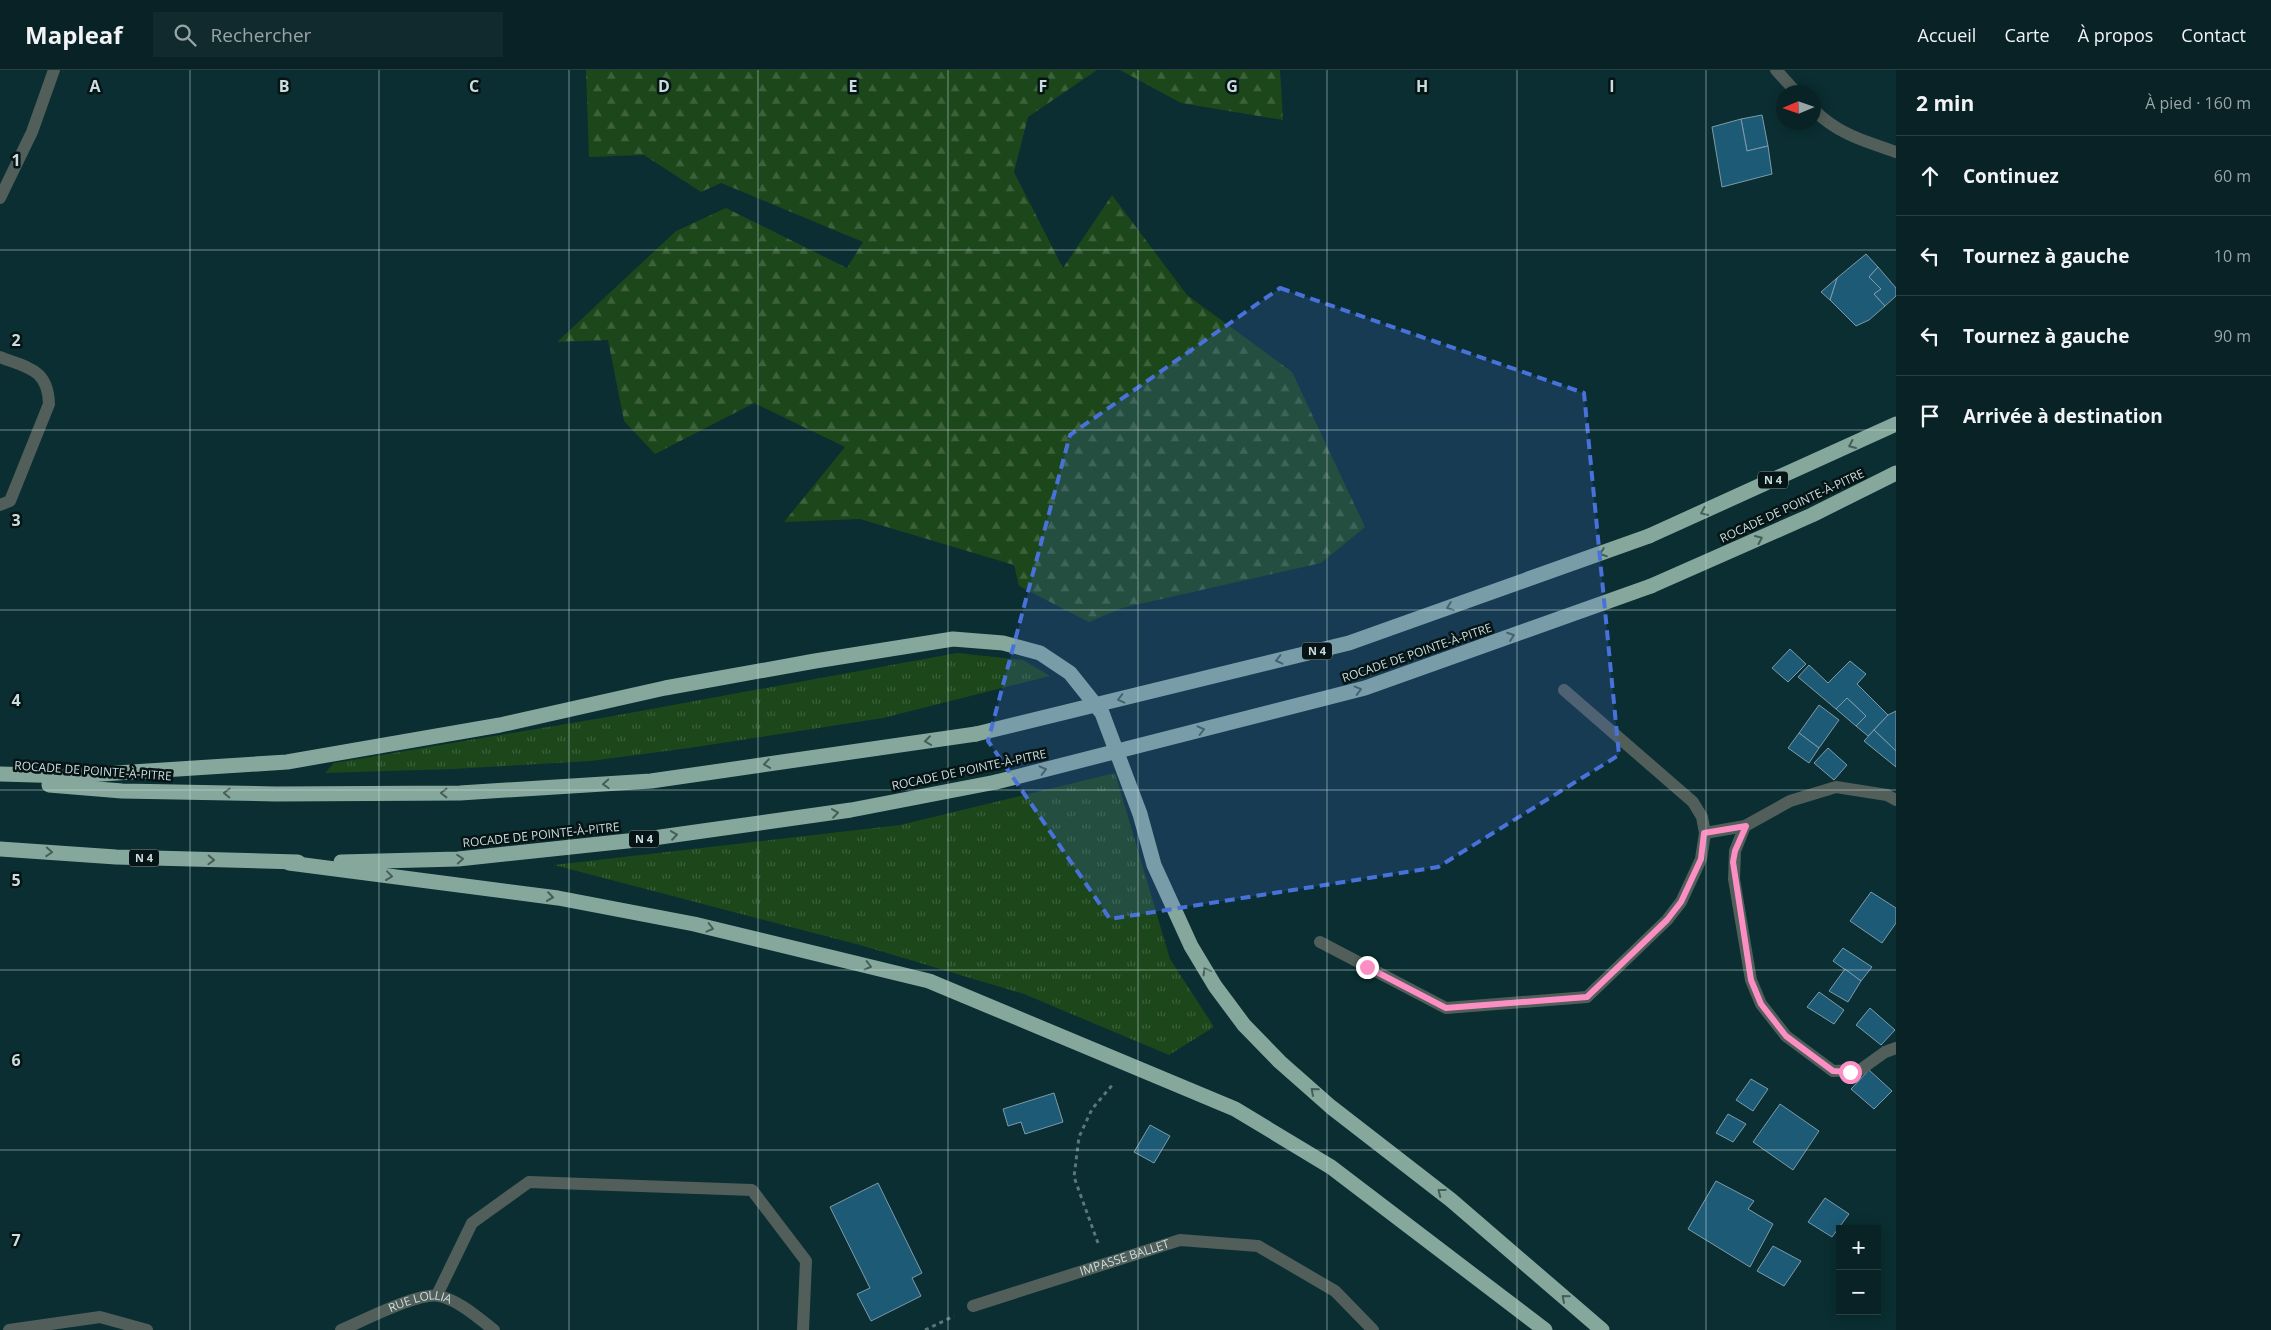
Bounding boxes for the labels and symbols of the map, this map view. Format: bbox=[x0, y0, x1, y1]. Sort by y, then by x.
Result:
text: A bbox=[89, 75, 101, 97]
text: B bbox=[279, 75, 289, 97]
text: C bbox=[469, 75, 479, 97]
text: D bbox=[658, 75, 670, 97]
text: E bbox=[849, 75, 858, 97]
text: F bbox=[1039, 75, 1047, 97]
text: G bbox=[1226, 75, 1238, 97]
text: H bbox=[1416, 75, 1428, 97]
text: I bbox=[1609, 75, 1615, 97]
north arrow bbox=[1776, 85, 1821, 130]
text: 1 bbox=[11, 149, 21, 171]
text: 2 bbox=[11, 329, 21, 351]
one-way arrow bbox=[1848, 438, 1857, 449]
street label: ROCADE DE POINTE-À-PITRE bbox=[1717, 465, 1867, 547]
road number: N 4 bbox=[1758, 472, 1788, 488]
one-way arrow bbox=[1700, 505, 1709, 516]
text: 3 bbox=[11, 509, 21, 531]
one-way arrow bbox=[1754, 534, 1763, 545]
one-way arrow bbox=[1600, 547, 1608, 557]
one-way arrow bbox=[1447, 601, 1455, 611]
street label: ROCADE DE POINTE-À-PITRE bbox=[1340, 619, 1494, 686]
one-way arrow bbox=[1507, 632, 1515, 642]
road number: N 4 bbox=[1302, 642, 1332, 660]
one-way arrow bbox=[1274, 654, 1283, 665]
one-way arrow bbox=[1354, 685, 1363, 696]
text: 4 bbox=[11, 689, 21, 711]
one-way arrow bbox=[1116, 693, 1125, 704]
one-way arrow bbox=[1196, 725, 1205, 736]
one-way arrow bbox=[924, 735, 932, 746]
street label: ROCADE DE POINTE-À-PITRE bbox=[890, 745, 1048, 794]
street label: ROCADE DE POINTE-À-PITRE bbox=[14, 757, 172, 784]
one-way arrow bbox=[763, 758, 771, 769]
one-way arrow bbox=[1039, 765, 1048, 776]
one-way arrow bbox=[602, 778, 610, 789]
one-way arrow bbox=[223, 788, 230, 798]
one-way arrow bbox=[439, 788, 447, 798]
one-way arrow bbox=[830, 808, 839, 818]
street label: ROCADE DE POINTE-À-PITRE bbox=[462, 818, 620, 851]
one-way arrow bbox=[670, 830, 678, 841]
road number: N 4 bbox=[629, 831, 659, 848]
one-way arrow bbox=[45, 847, 53, 858]
road number: N 4 bbox=[129, 850, 159, 866]
one-way arrow bbox=[456, 853, 464, 864]
one-way arrow bbox=[208, 855, 215, 865]
text: 5 bbox=[11, 869, 21, 891]
one-way arrow bbox=[386, 870, 394, 881]
one-way arrow bbox=[546, 891, 555, 901]
one-way arrow bbox=[705, 922, 714, 933]
route end bbox=[1356, 956, 1379, 979]
one-way arrow bbox=[863, 961, 871, 971]
one-way arrow bbox=[1202, 968, 1212, 977]
text: 6 bbox=[11, 1049, 21, 1071]
route start bbox=[1839, 1061, 1862, 1084]
one-way arrow bbox=[1311, 1089, 1320, 1097]
one-way arrow bbox=[1438, 1190, 1447, 1198]
text: 7 bbox=[11, 1229, 21, 1251]
street label: IMPASSE BALLET bbox=[1077, 1235, 1172, 1279]
street label: RUE LOLLIA bbox=[386, 1286, 455, 1316]
one-way arrow bbox=[1562, 1295, 1571, 1303]

